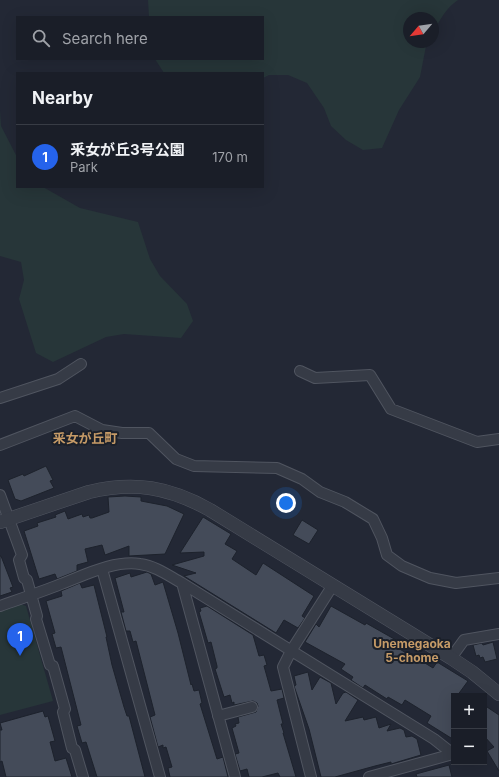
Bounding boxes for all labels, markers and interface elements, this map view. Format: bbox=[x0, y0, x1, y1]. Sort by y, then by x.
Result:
north arrow bbox=[403, 12, 439, 48]
search box bbox=[16, 16, 264, 60]
icon: search bbox=[30, 27, 52, 49]
text: Search here bbox=[62, 29, 148, 48]
text: Nearby bbox=[32, 88, 93, 108]
text: 釆女が丘3号公園 bbox=[70, 140, 185, 159]
text: 1 bbox=[42, 149, 48, 165]
text: 170 m bbox=[212, 149, 248, 165]
text: Park bbox=[70, 159, 98, 175]
district label: 釆女が丘町 bbox=[52, 430, 118, 446]
your location bbox=[276, 493, 296, 513]
pin: 1 bbox=[7, 623, 33, 656]
district label: Unemegaoka 5-chome bbox=[373, 636, 451, 665]
map controls bbox=[451, 693, 487, 765]
button: + bbox=[451, 693, 487, 729]
button: − bbox=[451, 729, 487, 765]

